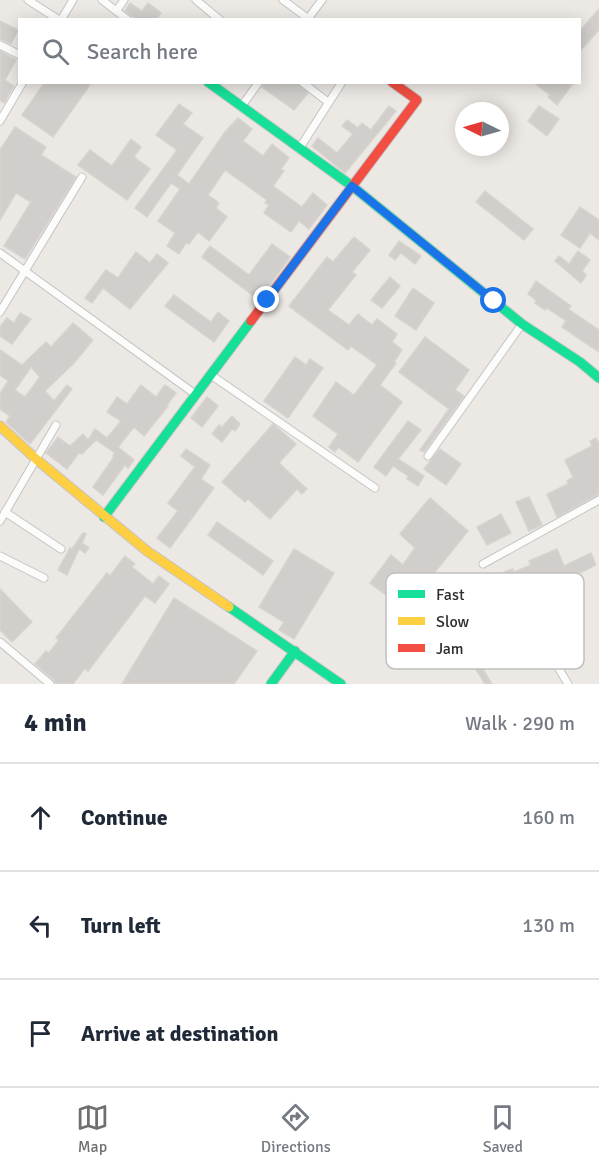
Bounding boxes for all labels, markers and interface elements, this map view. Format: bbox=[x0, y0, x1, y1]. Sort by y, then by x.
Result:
search box bbox=[18, 18, 581, 84]
icon: search bbox=[39, 35, 72, 68]
text: Search here bbox=[87, 38, 198, 65]
north arrow bbox=[455, 102, 509, 156]
route end bbox=[253, 286, 279, 312]
route start bbox=[480, 287, 506, 313]
legend bbox=[386, 573, 584, 669]
text: Fast bbox=[436, 585, 465, 605]
text: Slow bbox=[436, 612, 470, 632]
text: Jam bbox=[436, 639, 464, 659]
text: 4 min bbox=[24, 707, 87, 739]
text: Walk · 290 m bbox=[465, 711, 575, 736]
icon: ahead bbox=[24, 801, 57, 834]
text: Continue bbox=[81, 804, 168, 831]
text: 160 m bbox=[522, 805, 575, 830]
icon: left bbox=[24, 909, 57, 942]
text: Turn left bbox=[81, 912, 161, 939]
text: 130 m bbox=[522, 913, 575, 938]
icon: arrive bbox=[24, 1017, 57, 1050]
text: Arrive at destination bbox=[81, 1020, 278, 1047]
tab: Map bbox=[76, 1101, 109, 1157]
tab: Directions bbox=[261, 1101, 331, 1157]
tab: Saved bbox=[483, 1101, 523, 1157]

